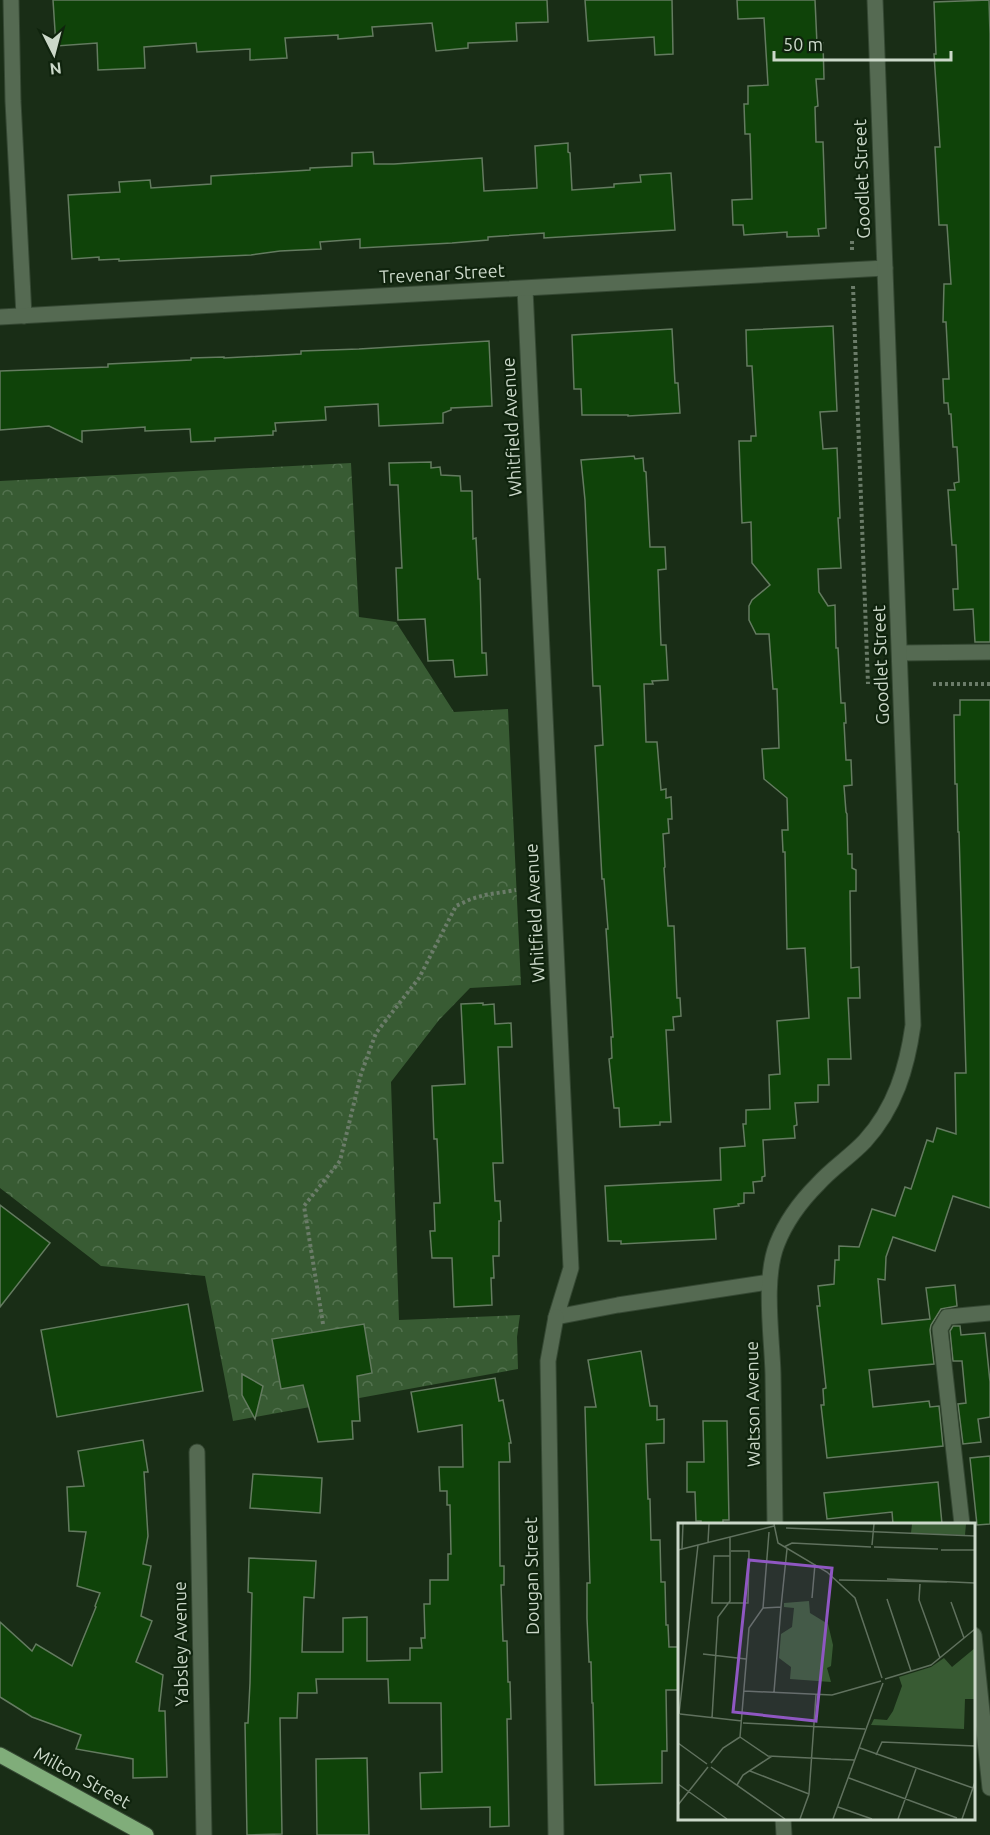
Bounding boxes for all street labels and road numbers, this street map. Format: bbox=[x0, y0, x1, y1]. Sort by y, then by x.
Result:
street label: Goodlet Street bbox=[849, 119, 873, 239]
street label: Trevenar Street bbox=[379, 260, 505, 286]
street label: Whitfield Avenue bbox=[497, 357, 525, 497]
street label: Goodlet Street bbox=[868, 605, 892, 725]
street label: Whitfield Avenue bbox=[520, 843, 548, 983]
street label: Watson Avenue bbox=[741, 1341, 763, 1467]
street label: Dougan Street bbox=[520, 1517, 542, 1635]
street label: Yabsley Avenue bbox=[169, 1581, 191, 1707]
street label: Milton Street bbox=[31, 1742, 134, 1812]

